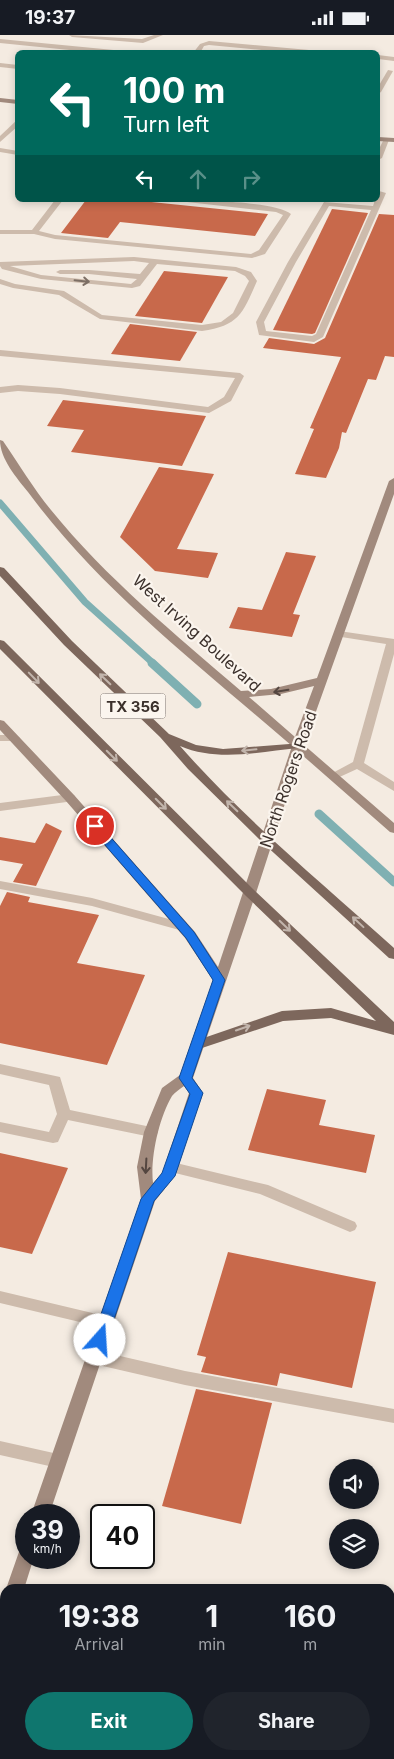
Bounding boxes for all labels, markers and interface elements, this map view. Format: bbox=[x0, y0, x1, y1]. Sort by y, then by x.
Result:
text: 19:37 bbox=[25, 6, 75, 29]
text: 100 m bbox=[123, 69, 226, 111]
icon: left bbox=[40, 70, 105, 135]
text: Turn left bbox=[123, 111, 209, 137]
icon: left bbox=[131, 165, 159, 193]
icon: ahead bbox=[184, 165, 212, 193]
icon: right bbox=[237, 165, 265, 193]
one-way arrow bbox=[74, 276, 90, 286]
street label: West Irving Boulevard bbox=[129, 570, 265, 696]
one-way arrow bbox=[28, 672, 40, 684]
one-way arrow bbox=[98, 673, 111, 685]
one-way arrow bbox=[273, 686, 289, 696]
road number: TX 356 bbox=[100, 693, 166, 719]
street label: North Rogers Road bbox=[255, 708, 321, 850]
one-way arrow bbox=[242, 745, 258, 754]
one-way arrow bbox=[106, 750, 118, 762]
one-way arrow bbox=[154, 798, 167, 810]
one-way arrow bbox=[226, 800, 238, 812]
pin bbox=[74, 805, 116, 847]
icon: arrive bbox=[81, 812, 109, 840]
one-way arrow bbox=[352, 916, 365, 928]
one-way arrow bbox=[279, 920, 292, 932]
one-way arrow bbox=[235, 1023, 251, 1033]
one-way arrow bbox=[141, 1158, 150, 1174]
position arrow bbox=[73, 1313, 125, 1365]
map controls bbox=[329, 1459, 379, 1569]
button: sound bbox=[329, 1459, 379, 1509]
speed limit sign: 40 bbox=[90, 1504, 155, 1569]
text: 39 bbox=[31, 1515, 64, 1545]
button: layers bbox=[329, 1519, 379, 1569]
text: km/h bbox=[33, 1541, 62, 1556]
text: 19:38 bbox=[58, 1598, 140, 1634]
text: 1 bbox=[205, 1598, 218, 1634]
text: 160 bbox=[284, 1598, 337, 1634]
text: Arrival bbox=[74, 1634, 124, 1654]
text: min bbox=[198, 1634, 225, 1654]
text: m bbox=[303, 1634, 317, 1654]
button: Exit bbox=[25, 1692, 193, 1750]
button: Share bbox=[203, 1692, 370, 1750]

